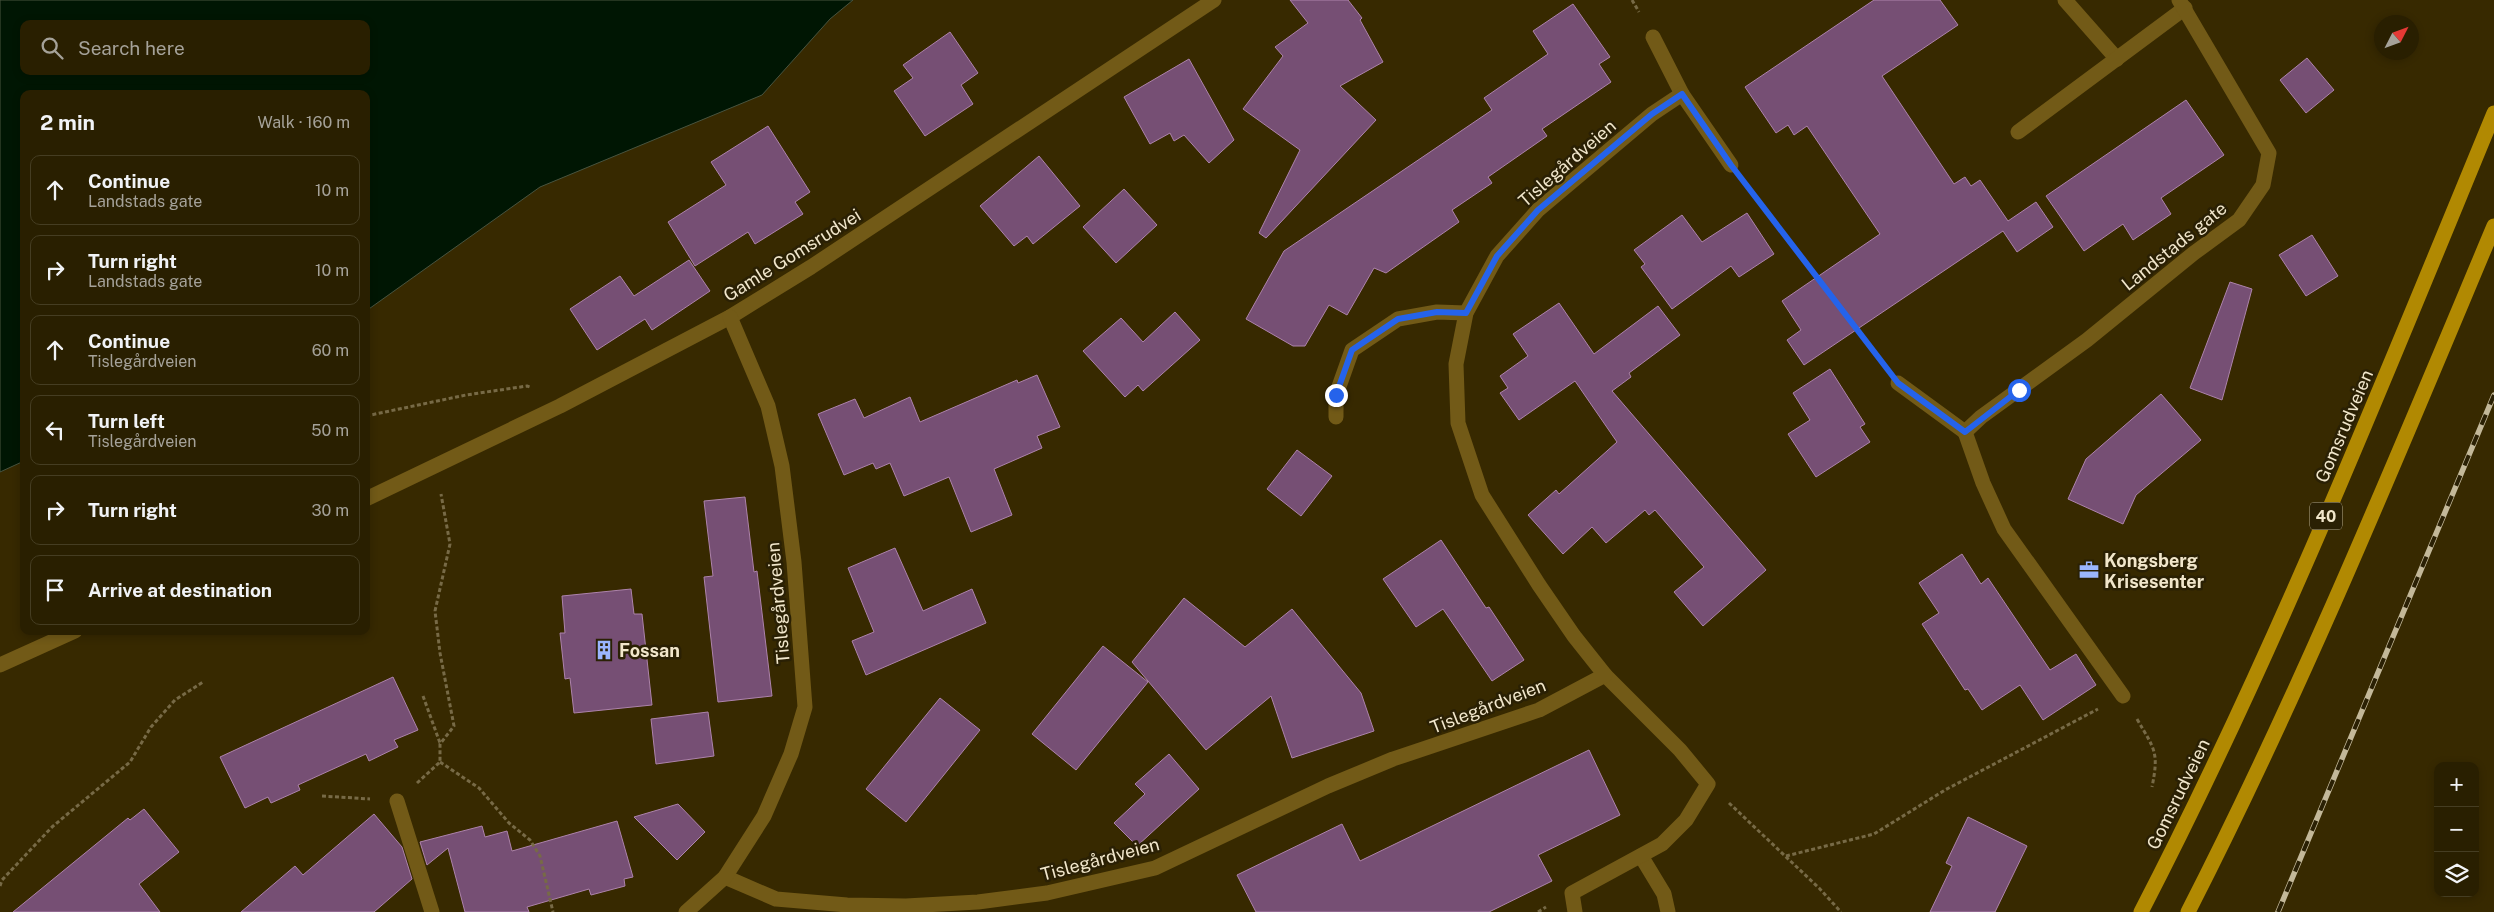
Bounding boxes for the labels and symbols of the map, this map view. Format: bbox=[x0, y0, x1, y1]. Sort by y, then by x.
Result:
north arrow bbox=[2374, 15, 2419, 60]
street label: Tislegårdveien bbox=[1514, 115, 1620, 211]
street label: Landstads gate bbox=[2117, 197, 2231, 295]
street label: Gamle Gomsrudvei bbox=[719, 204, 865, 306]
street label: Gomsrudveien bbox=[2311, 367, 2377, 485]
route start bbox=[2008, 379, 2031, 402]
route end bbox=[1325, 384, 1348, 407]
road number: 40 bbox=[2310, 502, 2342, 530]
street label: Tislegårdveien bbox=[762, 541, 794, 665]
place label: Kongsberg Krisesenter bbox=[2104, 550, 2205, 592]
office icon: Kongsberg Krisesenter bbox=[2078, 559, 2100, 581]
building icon: Fossan bbox=[593, 639, 615, 661]
place label: Fossan bbox=[619, 640, 680, 661]
street label: Tislegårdveien bbox=[1427, 674, 1549, 738]
street label: Gomsrudveien bbox=[2142, 735, 2214, 853]
street label: Tislegårdveien bbox=[1038, 833, 1162, 885]

